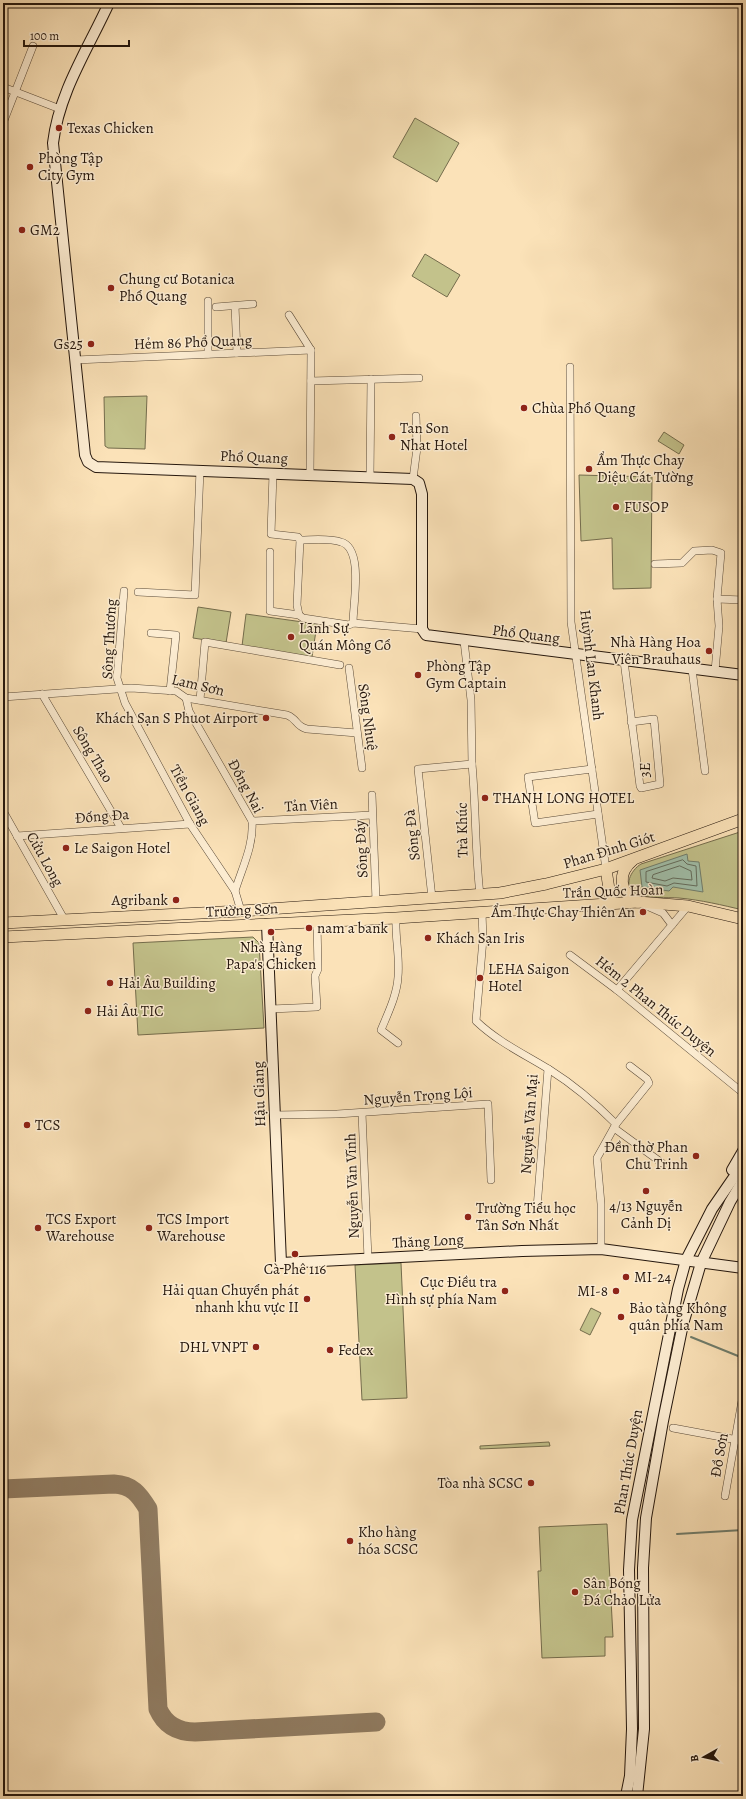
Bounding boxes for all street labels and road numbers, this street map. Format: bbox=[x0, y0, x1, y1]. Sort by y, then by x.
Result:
street label: Hẻm 86 Phổ Quang bbox=[133, 330, 253, 354]
street label: Phổ Quang bbox=[220, 446, 289, 468]
street label: Sông Thương bbox=[97, 598, 121, 680]
street label: Huỳnh Lan Khanh bbox=[575, 608, 609, 722]
street label: Phổ Quang bbox=[491, 620, 561, 648]
street label: Lam Sơn bbox=[170, 669, 226, 701]
street label: Sông Nhuệ bbox=[353, 682, 383, 752]
street label: Sông Thao bbox=[68, 722, 118, 786]
street label: Đồng Nai bbox=[223, 755, 269, 817]
street label: Tiền Giang bbox=[165, 761, 215, 829]
street label: 3E bbox=[635, 762, 655, 778]
street label: Tản Viên bbox=[284, 794, 338, 816]
street label: Trà Khúc bbox=[452, 802, 472, 858]
street label: Đống Đa bbox=[74, 804, 130, 828]
street label: Sông Đà bbox=[399, 808, 425, 862]
street label: Sông Đáy bbox=[349, 819, 373, 878]
street label: Phan Đình Giót bbox=[561, 827, 657, 873]
street label: Cửu Long bbox=[22, 828, 68, 890]
street label: Trần Quốc Hoàn bbox=[562, 879, 664, 903]
street label: Trường Sơn bbox=[206, 898, 278, 922]
street label: Hẻm 2 Phan Thúc Duyện bbox=[591, 951, 721, 1061]
street label: Hậu Giang bbox=[248, 1060, 270, 1127]
street label: Nguyễn Văn Mại bbox=[516, 1073, 542, 1175]
street label: Nguyễn Trọng Lội bbox=[363, 1082, 473, 1110]
street label: Nguyễn Văn Vĩnh bbox=[340, 1133, 364, 1239]
street label: Thăng Long bbox=[392, 1229, 465, 1253]
street label: Phan Thúc Duyện bbox=[609, 1408, 647, 1516]
street label: Đồ Sơn bbox=[705, 1431, 733, 1479]

